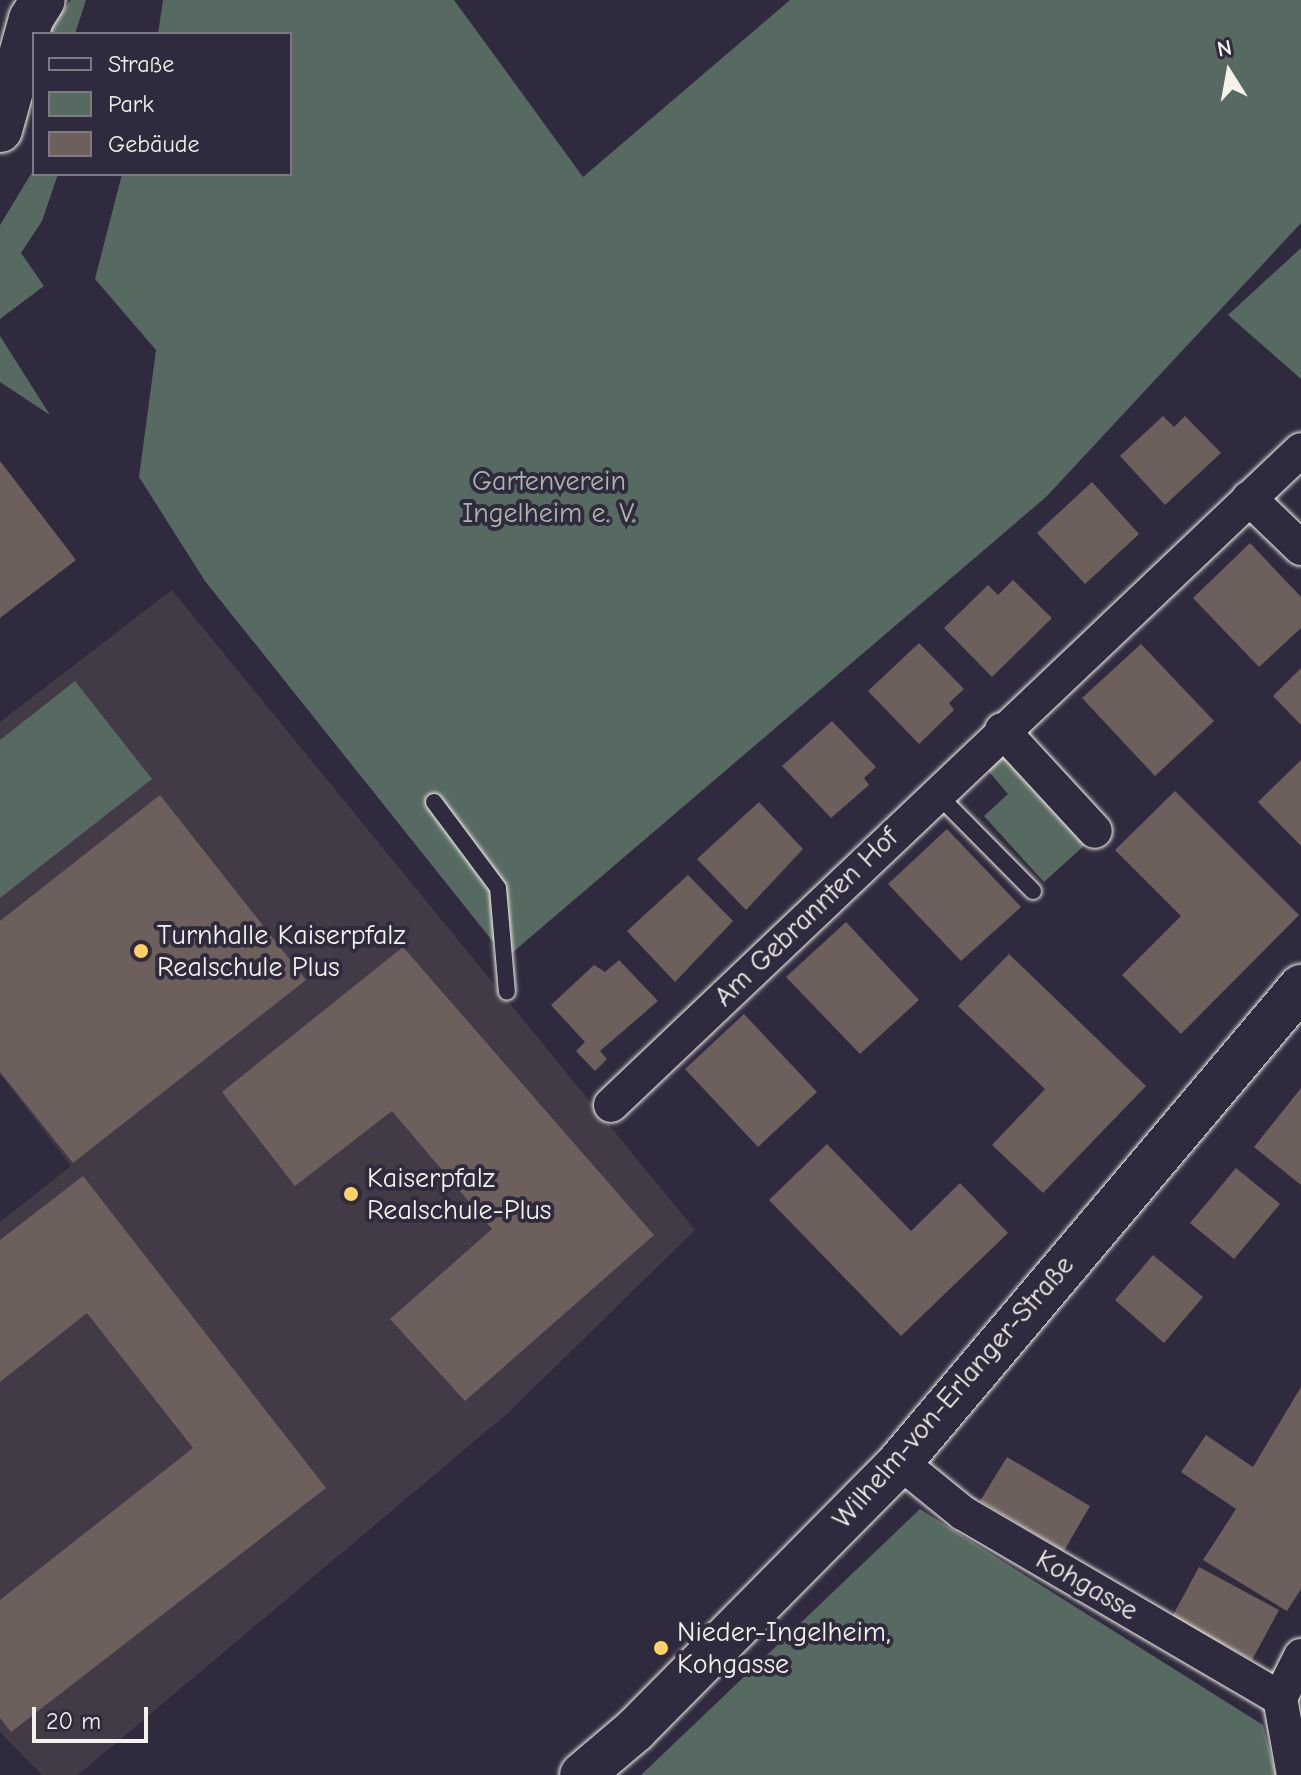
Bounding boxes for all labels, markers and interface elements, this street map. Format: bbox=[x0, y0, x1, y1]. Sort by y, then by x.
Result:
legend bbox=[32, 32, 292, 176]
north arrow bbox=[1189, 32, 1269, 112]
text: N bbox=[1215, 34, 1234, 63]
text: Straße bbox=[108, 50, 174, 78]
text: Park bbox=[108, 90, 154, 118]
text: Gebäude bbox=[108, 130, 199, 158]
park label: Gartenverein Ingelheim e. V. bbox=[462, 464, 636, 530]
street label: Am Gebrannten Hof bbox=[707, 821, 905, 1013]
place label: Turnhalle Kaiserpfalz Realschule Plus bbox=[157, 918, 406, 984]
marker: Turnhalle Kaiserpfalz Realschule Plus bbox=[132, 942, 150, 960]
place label: Kaiserpfalz Realschule-Plus bbox=[367, 1161, 552, 1227]
marker: Kaiserpfalz Realschule-Plus bbox=[342, 1185, 360, 1203]
street label: Wilhelm-von-Erlanger-Straße bbox=[825, 1249, 1081, 1535]
street label: Kohgasse bbox=[1030, 1542, 1144, 1628]
place label: Nieder-Ingelheim, Kohgasse bbox=[677, 1615, 891, 1681]
marker: Nieder-Ingelheim, Kohgasse bbox=[652, 1639, 670, 1657]
scale bar bbox=[36, 1691, 152, 1741]
text: 20 m bbox=[46, 1707, 101, 1735]

